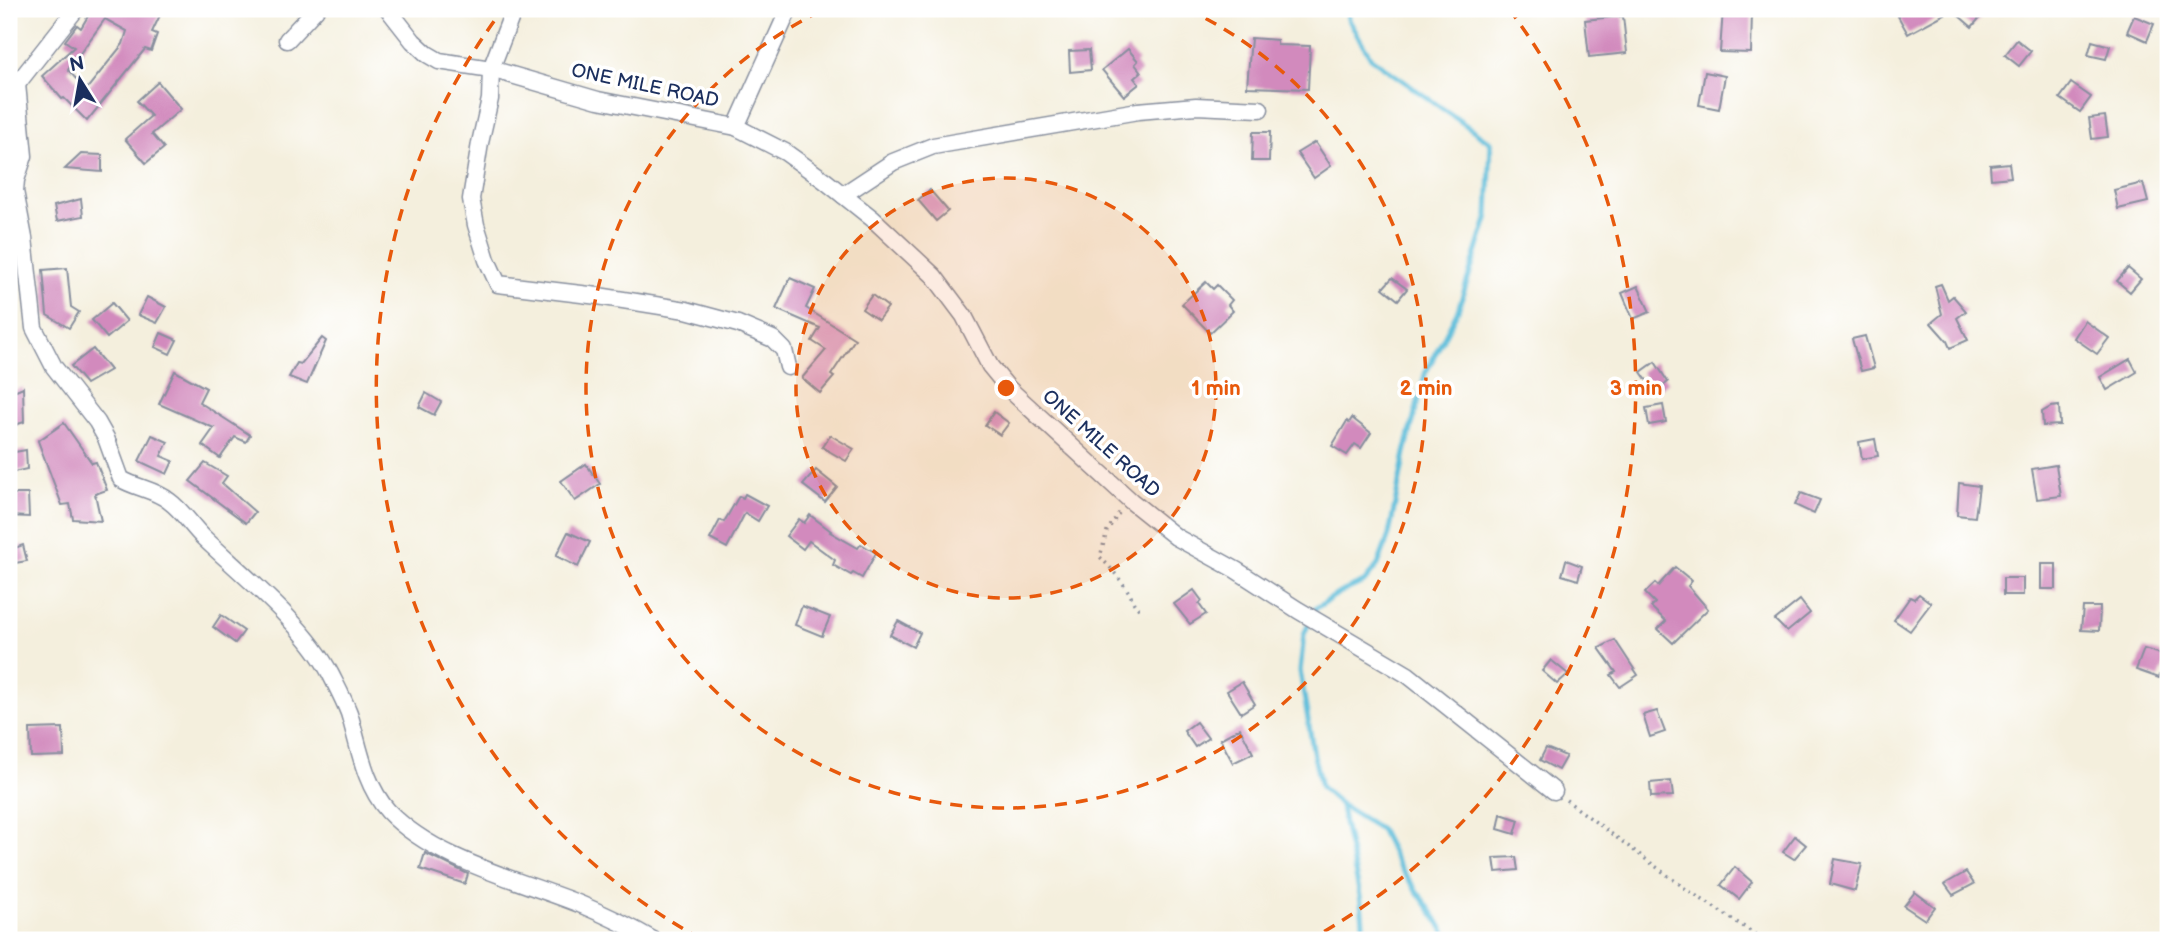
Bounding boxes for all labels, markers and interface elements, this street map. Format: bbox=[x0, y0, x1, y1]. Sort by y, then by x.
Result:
north arrow bbox=[46, 46, 116, 116]
text: N bbox=[68, 52, 86, 77]
street label: ONE MILE ROAD bbox=[569, 59, 721, 113]
centre of rings bbox=[994, 376, 1018, 400]
text: 1 min bbox=[1191, 376, 1241, 401]
text: 2 min bbox=[1399, 376, 1453, 401]
text: 3 min bbox=[1610, 376, 1662, 401]
street label: ONE MILE ROAD bbox=[1038, 385, 1165, 503]

